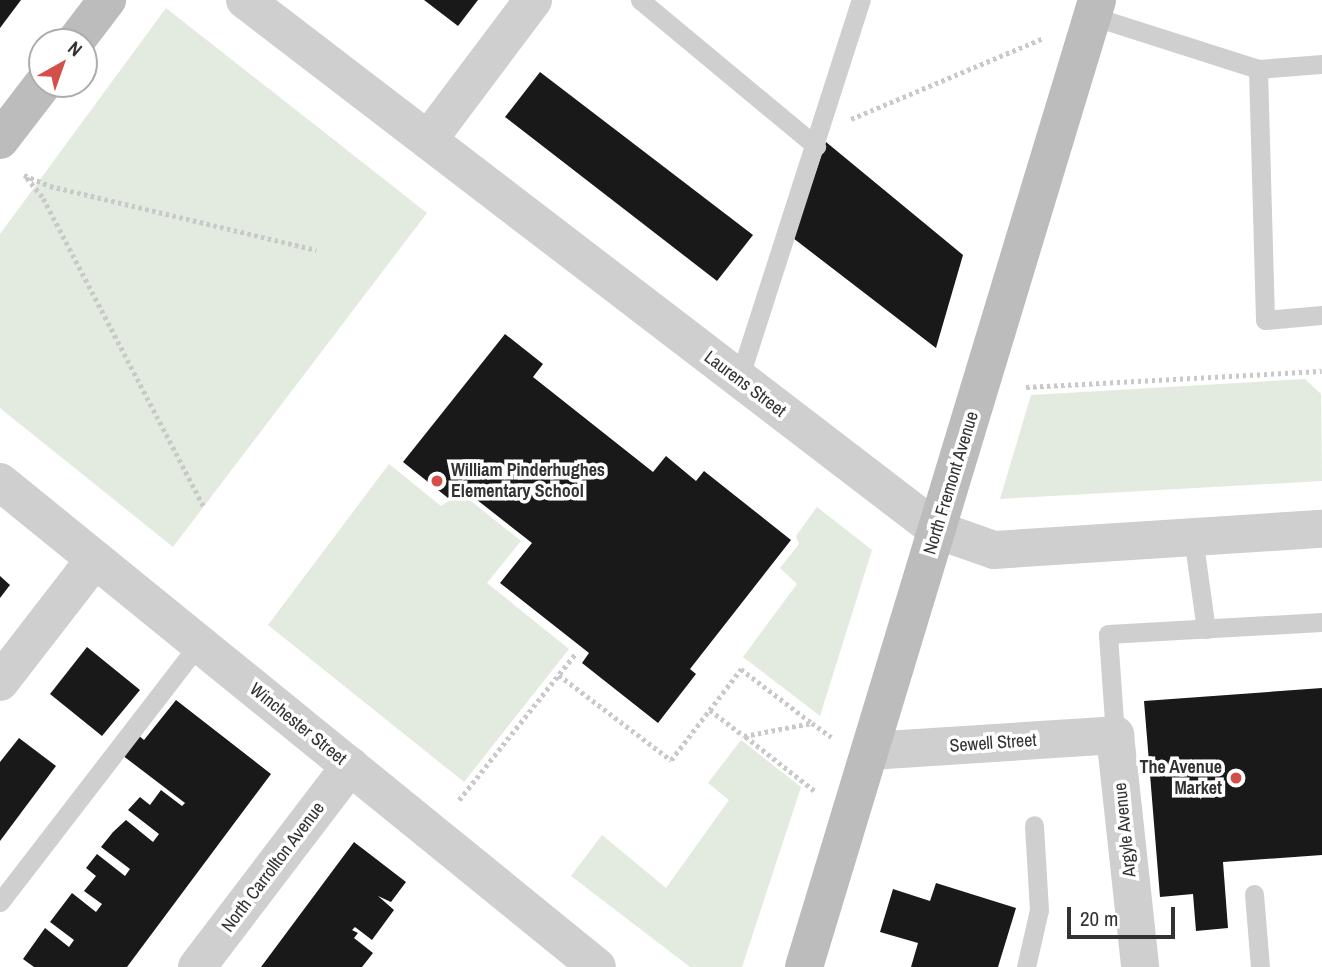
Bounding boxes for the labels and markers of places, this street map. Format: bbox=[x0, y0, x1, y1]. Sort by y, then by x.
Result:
place label: William Pinderhughes Elementary School bbox=[451, 460, 605, 503]
marker: William Pinderhughes Elementary School bbox=[429, 473, 445, 489]
place label: The Avenue Market bbox=[1139, 757, 1222, 800]
marker: The Avenue Market bbox=[1228, 770, 1244, 786]

